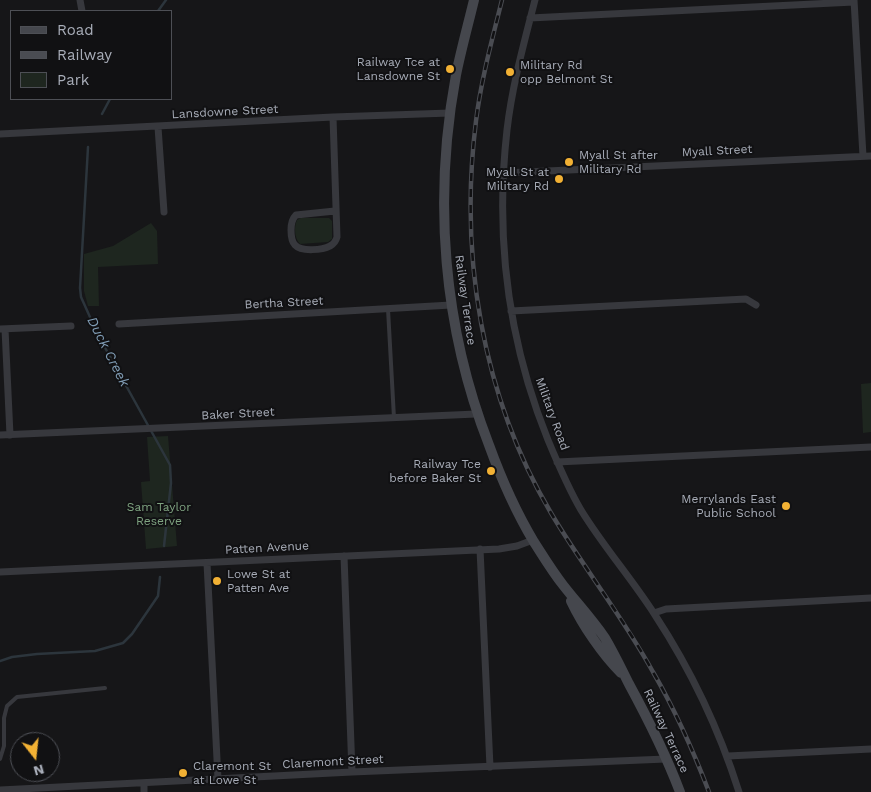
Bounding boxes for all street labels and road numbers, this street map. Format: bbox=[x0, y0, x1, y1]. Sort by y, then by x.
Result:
street label: Lansdowne Street bbox=[171, 102, 279, 122]
street label: Myall Street bbox=[681, 142, 753, 160]
street label: Railway Terrace bbox=[452, 254, 478, 346]
street label: Bertha Street bbox=[244, 294, 324, 312]
street label: Military Road bbox=[532, 376, 572, 452]
street label: Baker Street bbox=[201, 405, 275, 423]
street label: Patten Avenue bbox=[225, 539, 309, 557]
street label: Railway Terrace bbox=[640, 687, 692, 775]
street label: Claremont Street bbox=[282, 752, 384, 772]

